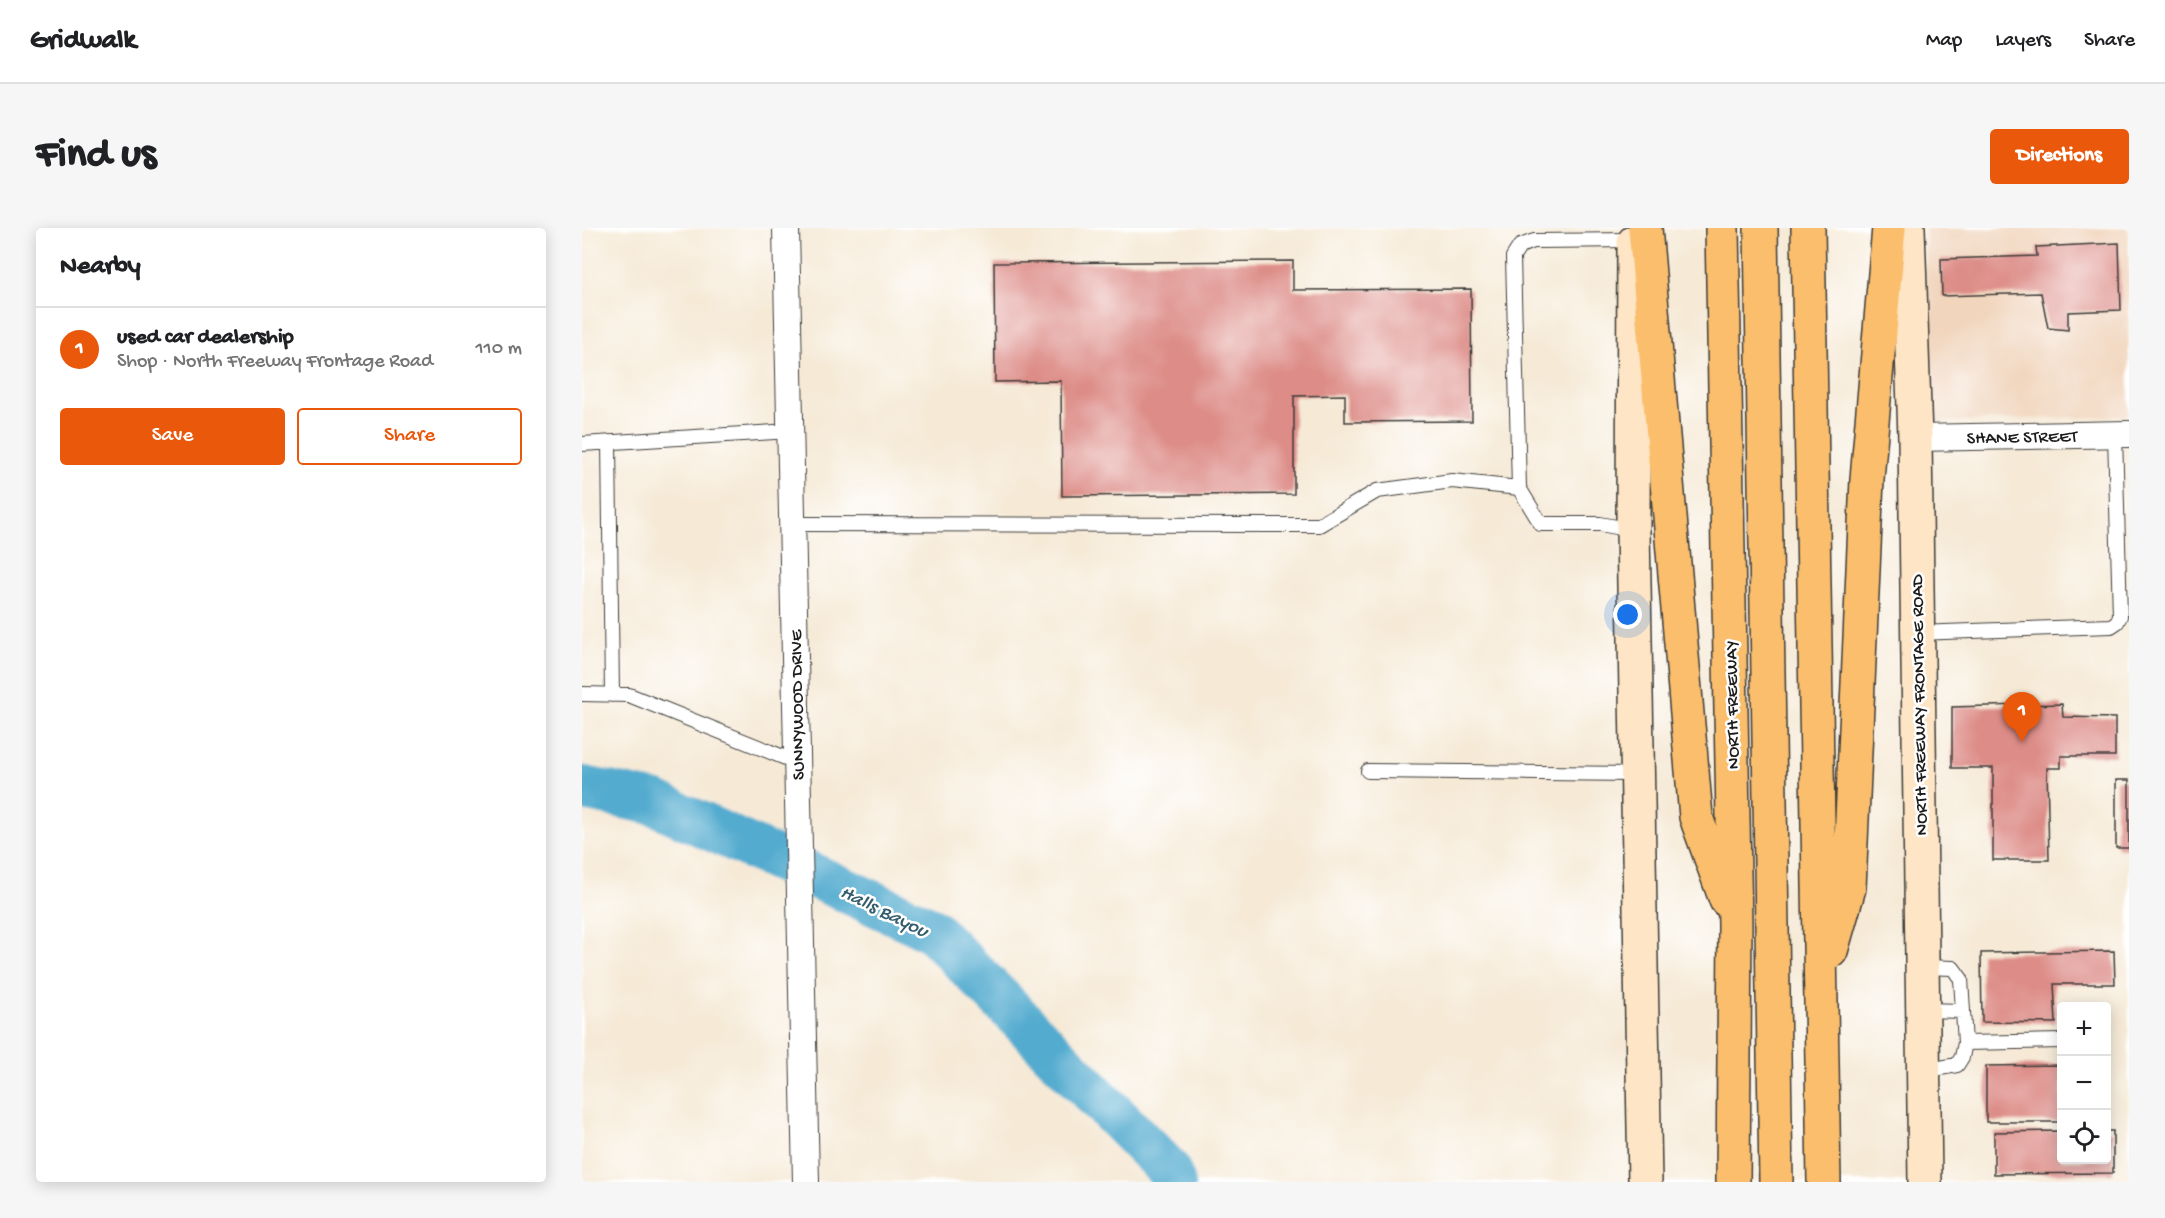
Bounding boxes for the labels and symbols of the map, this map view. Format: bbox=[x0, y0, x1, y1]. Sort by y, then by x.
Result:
street label: SHANE STREET bbox=[1967, 427, 2079, 450]
street label: NORTH FREEWAY FRONTAGE ROAD bbox=[1908, 574, 1933, 836]
your location bbox=[1613, 600, 1642, 629]
street label: SUNNYWOOD DRIVE bbox=[787, 629, 810, 780]
street label: NORTH FREEWAY bbox=[1722, 640, 1745, 770]
pin: 1 bbox=[2002, 692, 2042, 742]
water label: Halls Bayou bbox=[836, 882, 932, 945]

